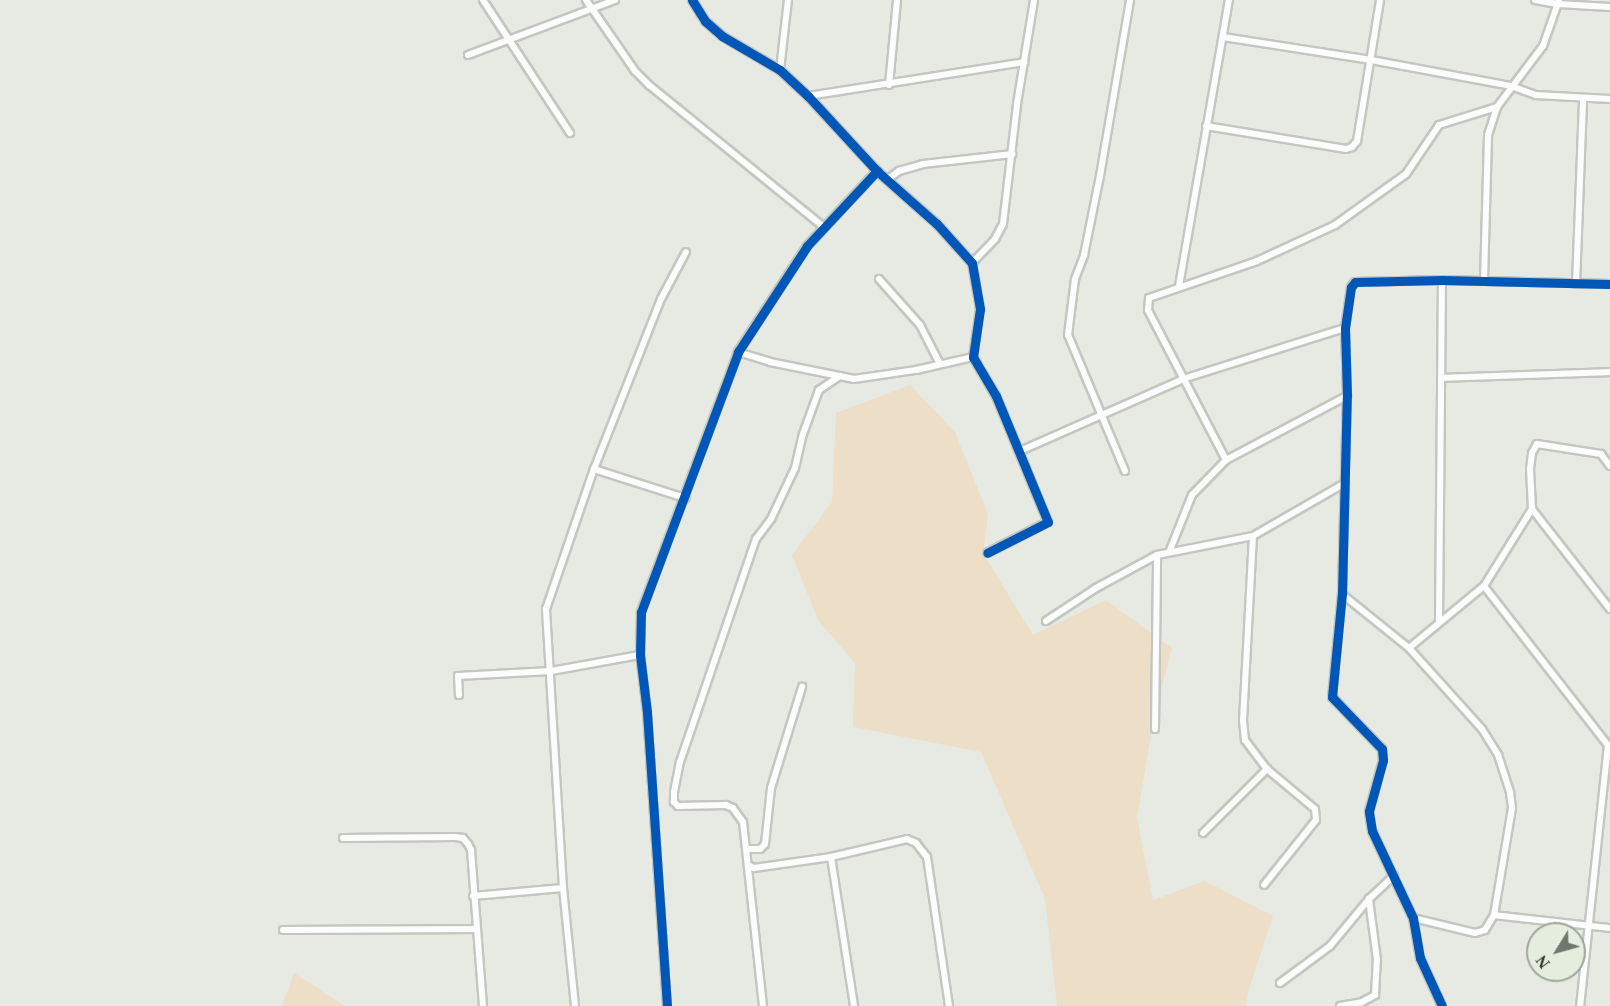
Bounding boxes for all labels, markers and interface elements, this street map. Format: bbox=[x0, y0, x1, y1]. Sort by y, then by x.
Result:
north arrow bbox=[1526, 922, 1586, 982]
text: N bbox=[1533, 952, 1553, 972]

